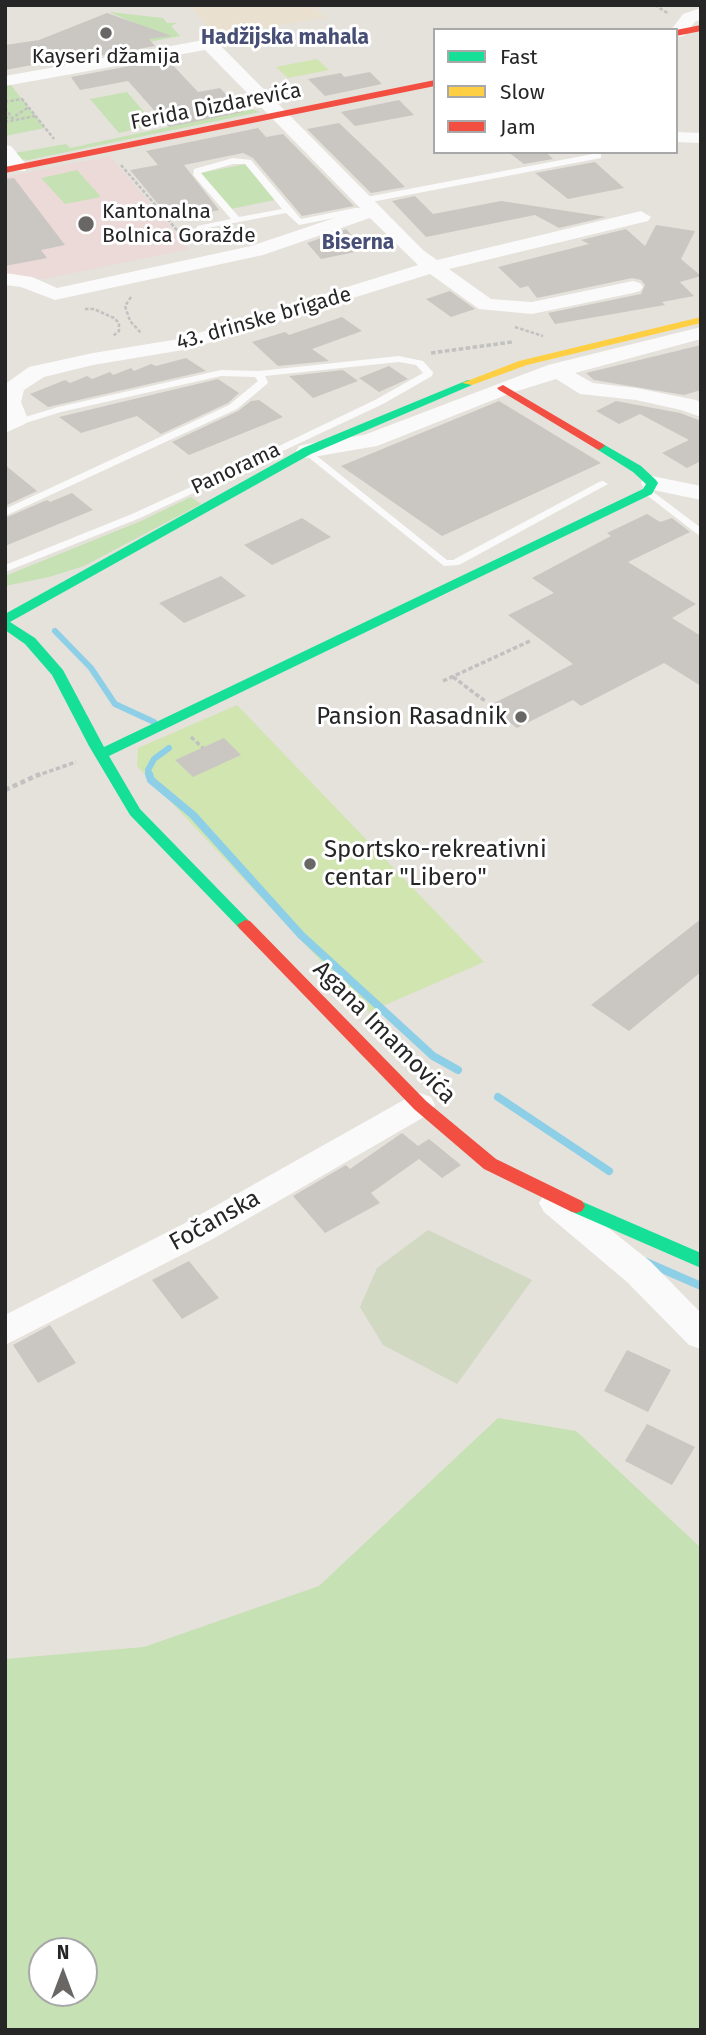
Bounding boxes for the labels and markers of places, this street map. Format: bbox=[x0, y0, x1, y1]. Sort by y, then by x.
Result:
marker: Kayseri džamija bbox=[98, 25, 114, 41]
place label: Kayseri džamija bbox=[32, 44, 180, 70]
place label: Kantonalna Bolnica Goražde bbox=[102, 199, 256, 249]
marker: Kantonalna Bolnica Goražde bbox=[76, 214, 96, 234]
place label: Pansion Rasadnik bbox=[316, 703, 507, 731]
marker: Pansion Rasadnik bbox=[513, 709, 529, 725]
place label: Sportsko-rekreativni centar "Libero" bbox=[324, 836, 547, 892]
marker: Sportsko-rekreativni centar "Libero" bbox=[302, 856, 318, 872]

